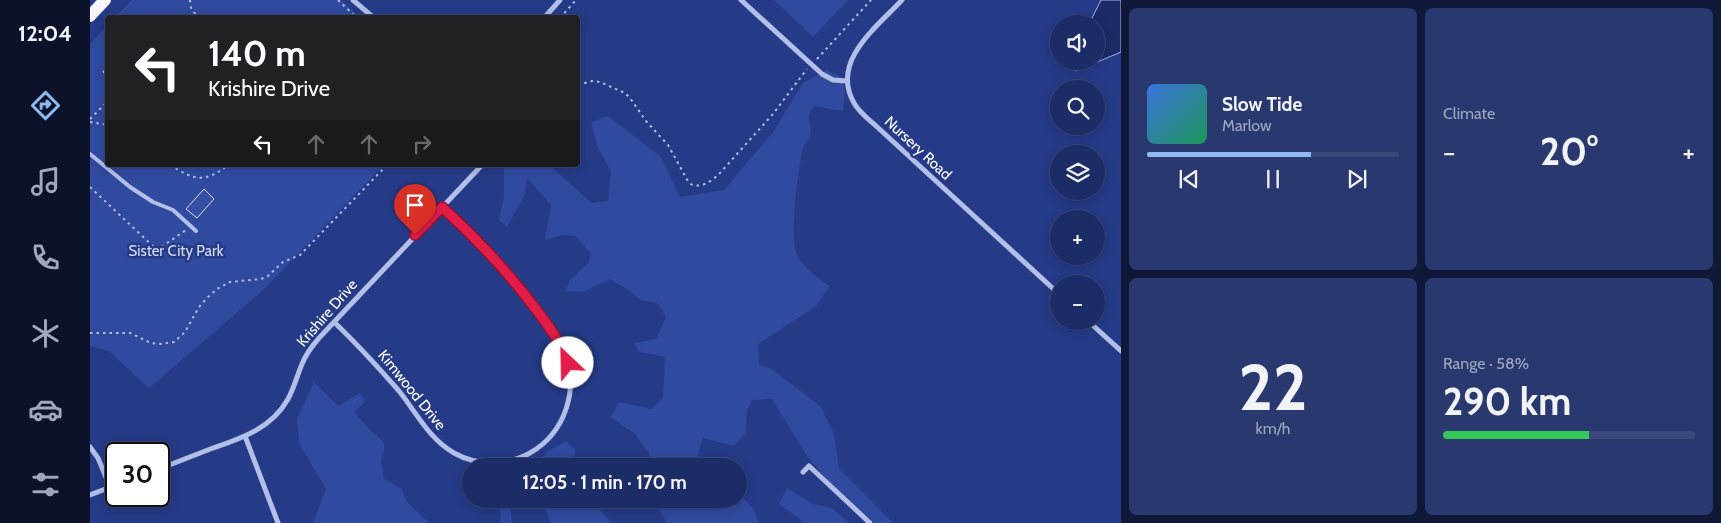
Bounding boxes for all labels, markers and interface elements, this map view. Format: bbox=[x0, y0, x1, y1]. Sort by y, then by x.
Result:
map controls bbox=[1050, 15, 1105, 330]
button: sound bbox=[1050, 15, 1105, 70]
text: 12:04 bbox=[18, 20, 72, 47]
text: 140 m bbox=[208, 32, 306, 75]
icon: left bbox=[125, 35, 190, 100]
text: Krishire Drive bbox=[208, 75, 330, 102]
button: search bbox=[1050, 80, 1105, 135]
icon: directions bbox=[28, 88, 63, 123]
text: Slow Tide bbox=[1222, 93, 1302, 116]
text: Climate bbox=[1443, 104, 1495, 123]
street label: Nursery Road bbox=[881, 112, 955, 184]
text: Marlow bbox=[1222, 116, 1272, 135]
text: 20° bbox=[1540, 128, 1598, 175]
icon: left bbox=[249, 130, 277, 158]
icon: ahead bbox=[302, 130, 330, 158]
icon: ahead bbox=[355, 130, 383, 158]
icon: right bbox=[408, 130, 436, 158]
text: − bbox=[1443, 135, 1455, 169]
text: + bbox=[1683, 135, 1695, 169]
button: layers bbox=[1050, 145, 1105, 200]
icon: music bbox=[28, 164, 63, 199]
icon: previous bbox=[1175, 165, 1203, 193]
icon: pause bbox=[1259, 165, 1287, 193]
icon: next bbox=[1343, 165, 1371, 193]
pin bbox=[394, 184, 436, 235]
icon: arrive bbox=[401, 191, 429, 219]
button: + bbox=[1050, 210, 1105, 265]
icon: phone bbox=[28, 240, 63, 275]
park label: Sister City Park bbox=[129, 242, 224, 260]
street label: Krishire Drive bbox=[293, 275, 361, 350]
button: − bbox=[1050, 275, 1105, 330]
icon: climate bbox=[28, 316, 63, 351]
position arrow bbox=[541, 336, 593, 388]
street label: Kimwood Drive bbox=[374, 346, 450, 434]
text: 22 bbox=[1239, 347, 1307, 426]
text: Range · 58% bbox=[1443, 354, 1529, 373]
text: 290 km bbox=[1443, 378, 1571, 425]
icon: car bbox=[28, 392, 63, 427]
text: km/h bbox=[1255, 419, 1291, 438]
speed limit sign: 30 bbox=[105, 442, 170, 507]
icon: filters bbox=[28, 467, 63, 502]
text: 12:05 · 1 min · 170 m bbox=[522, 471, 687, 494]

